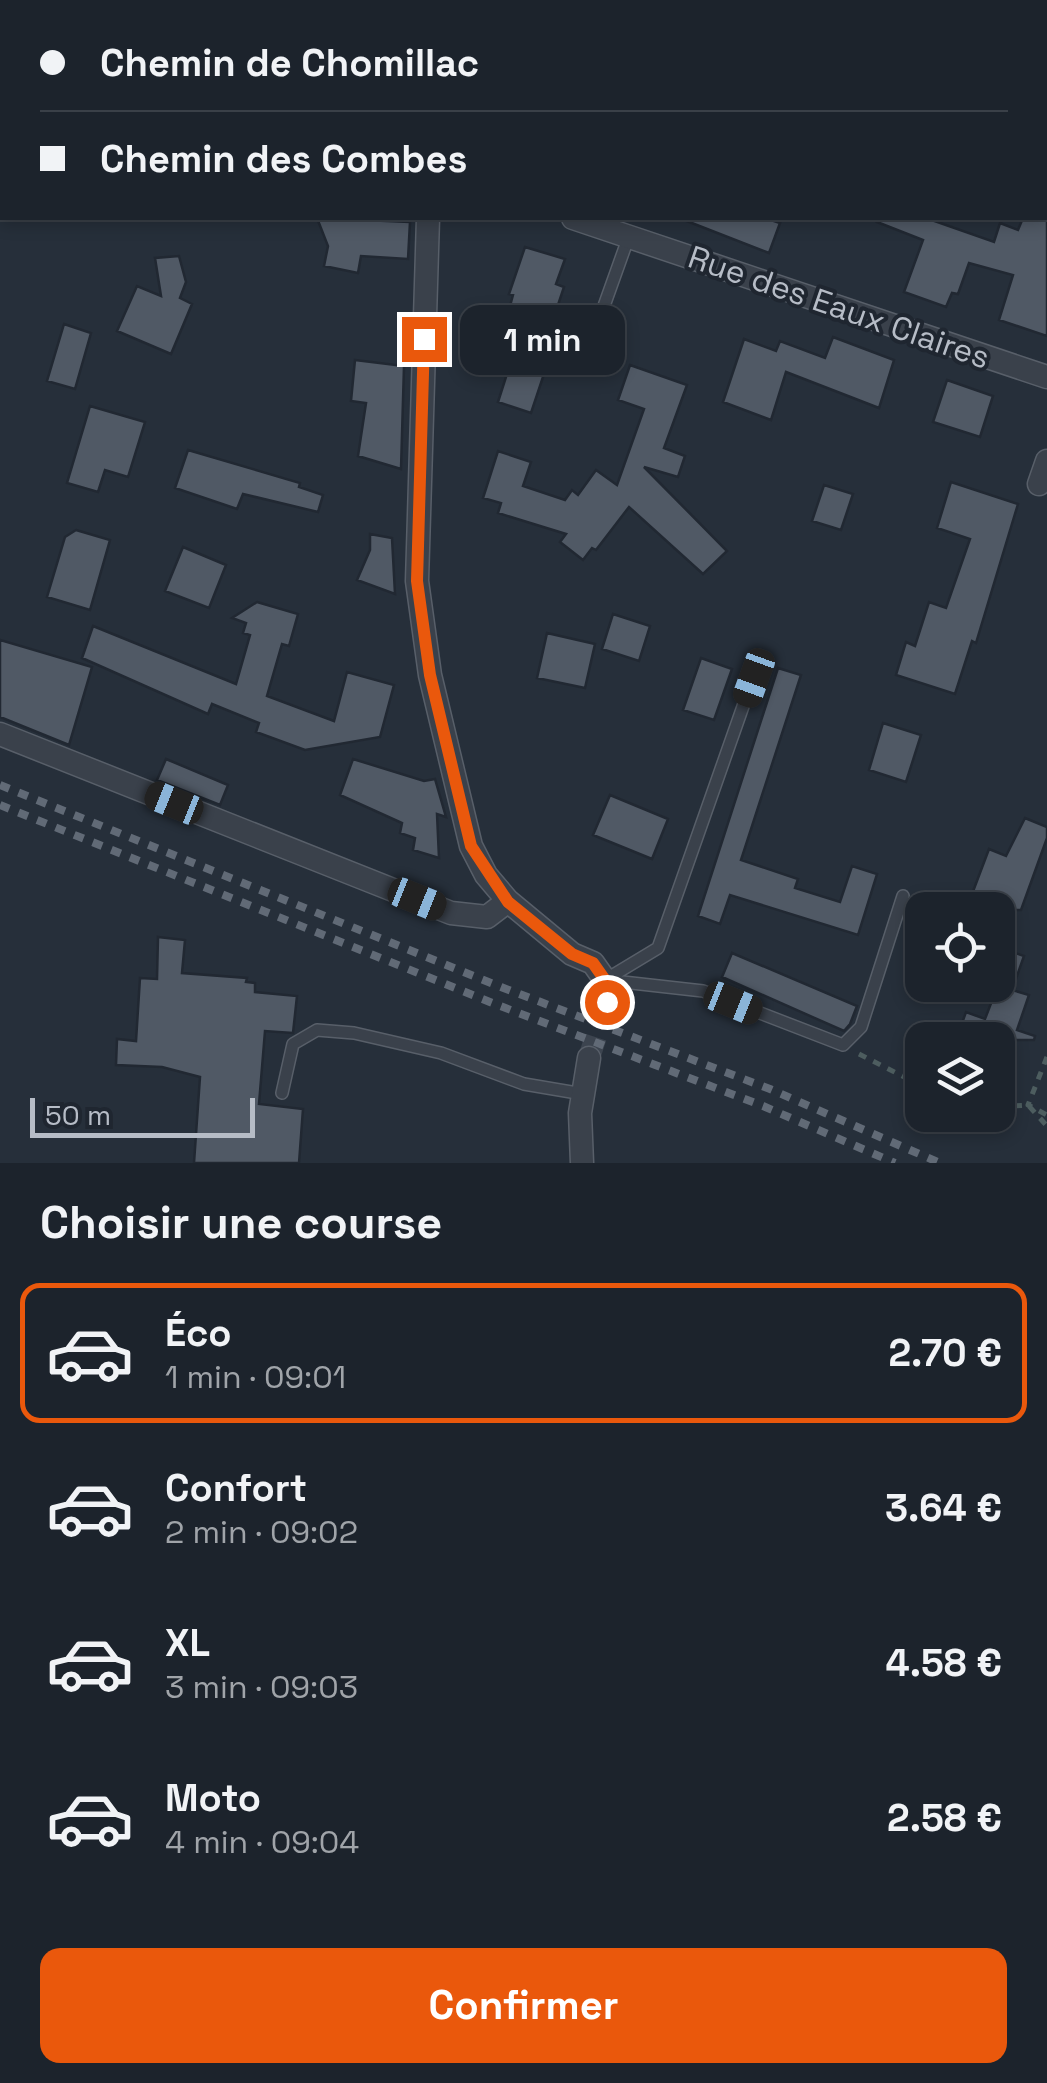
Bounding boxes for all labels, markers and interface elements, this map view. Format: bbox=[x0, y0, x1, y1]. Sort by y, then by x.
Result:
text: Chemin de Chomillac bbox=[100, 39, 479, 87]
text: Chemin des Combes bbox=[100, 135, 467, 183]
street label: Rue des Eaux Claires bbox=[683, 237, 995, 377]
callout: 1 min bbox=[459, 304, 624, 374]
route end bbox=[402, 317, 447, 362]
text: 1 min bbox=[503, 320, 582, 360]
car bbox=[730, 645, 778, 711]
car bbox=[141, 778, 207, 828]
car bbox=[384, 874, 450, 924]
map controls bbox=[905, 892, 1015, 1132]
button: locate bbox=[905, 892, 1015, 1002]
car bbox=[700, 978, 766, 1028]
route start bbox=[585, 980, 630, 1025]
button: layers bbox=[905, 1022, 1015, 1132]
scale bar bbox=[30, 1093, 255, 1138]
text: 50 m bbox=[45, 1097, 111, 1133]
text: Choisir une course bbox=[40, 1194, 442, 1251]
icon: car bbox=[45, 1308, 135, 1398]
text: Éco bbox=[165, 1309, 232, 1357]
text: 2.70 € bbox=[888, 1329, 1002, 1377]
text: 1 min · 09:01 bbox=[165, 1357, 346, 1397]
icon: car bbox=[45, 1463, 135, 1553]
text: Confort bbox=[165, 1464, 307, 1512]
text: 3.64 € bbox=[885, 1484, 1002, 1532]
text: 2 min · 09:02 bbox=[165, 1512, 358, 1552]
icon: car bbox=[45, 1618, 135, 1708]
text: XL bbox=[165, 1619, 210, 1667]
text: 4.58 € bbox=[885, 1639, 1002, 1687]
text: 3 min · 09:03 bbox=[165, 1667, 358, 1707]
icon: car bbox=[45, 1773, 135, 1863]
text: Moto bbox=[165, 1774, 261, 1822]
text: 2.58 € bbox=[887, 1794, 1002, 1842]
text: 4 min · 09:04 bbox=[165, 1822, 359, 1862]
button: Confirmer bbox=[40, 1948, 1007, 2063]

